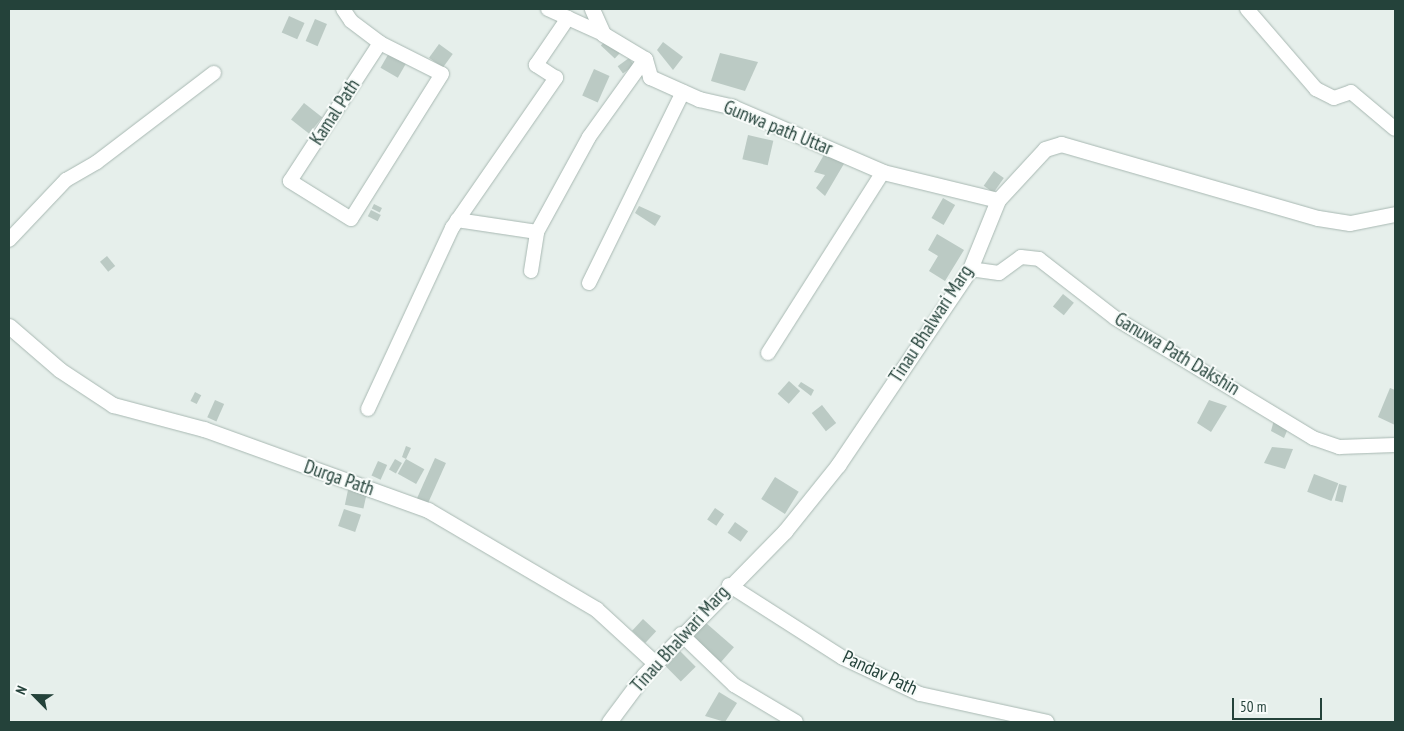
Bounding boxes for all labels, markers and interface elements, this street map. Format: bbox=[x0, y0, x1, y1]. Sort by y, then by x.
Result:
street label: Kamal Path bbox=[305, 75, 365, 149]
street label: Gunwa path Uttar bbox=[720, 96, 836, 160]
street label: Tinau Bhalwari Marg bbox=[885, 261, 977, 387]
street label: Ganuwa Path Dakshin bbox=[1110, 308, 1244, 400]
street label: Durga Path bbox=[301, 455, 377, 501]
street label: Tinau Bhalwari Marg bbox=[626, 581, 734, 697]
street label: Pandav Path bbox=[839, 646, 921, 700]
north arrow bbox=[10, 671, 60, 721]
text: N bbox=[11, 683, 31, 697]
scale bar bbox=[1234, 688, 1324, 720]
text: 50 m bbox=[1240, 697, 1266, 716]

